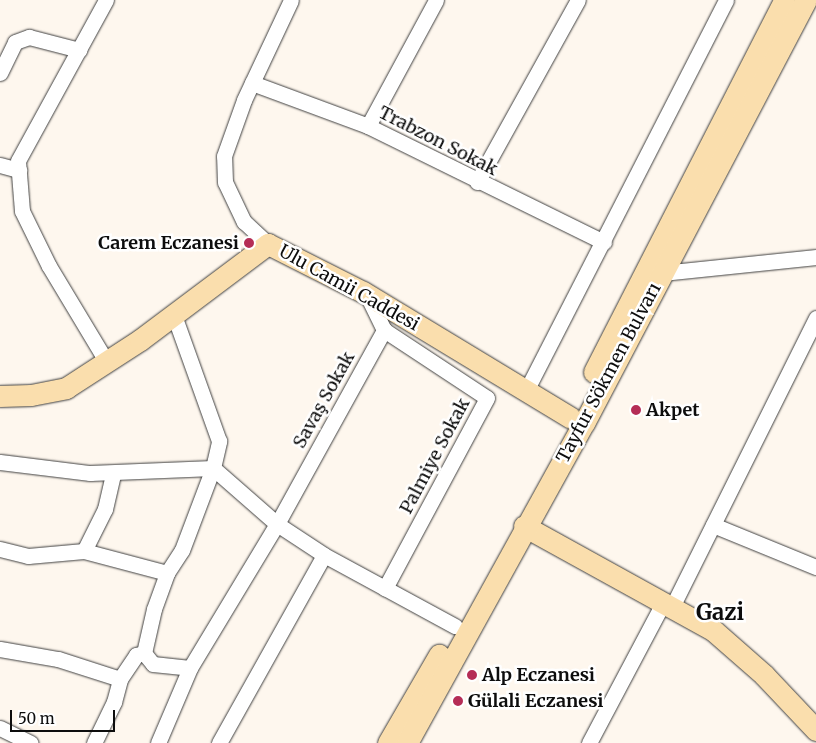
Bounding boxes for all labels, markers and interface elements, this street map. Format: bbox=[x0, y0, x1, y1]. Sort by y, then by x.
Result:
street label: Trabzon Sokak bbox=[375, 102, 501, 180]
place label: Carem Eczanesi bbox=[98, 232, 239, 254]
marker: Carem Eczanesi bbox=[243, 237, 255, 249]
street label: Ulu Camii Caddesi bbox=[275, 240, 423, 336]
street label: Tayfur Sökmen Bulvarı bbox=[552, 279, 666, 467]
street label: Savaş Sokak bbox=[289, 348, 359, 452]
street label: Palmiye Sokak bbox=[396, 395, 474, 517]
place label: Akpet bbox=[646, 399, 699, 421]
marker: Akpet bbox=[630, 404, 642, 416]
district label: Gazi bbox=[696, 600, 744, 626]
place label: Alp Eczanesi bbox=[482, 664, 595, 686]
marker: Alp Eczanesi bbox=[466, 669, 478, 681]
place label: Gülali Eczanesi bbox=[468, 690, 603, 712]
marker: Gülali Eczanesi bbox=[452, 695, 464, 707]
scale bar bbox=[12, 700, 118, 732]
text: 50 m bbox=[18, 709, 55, 728]

